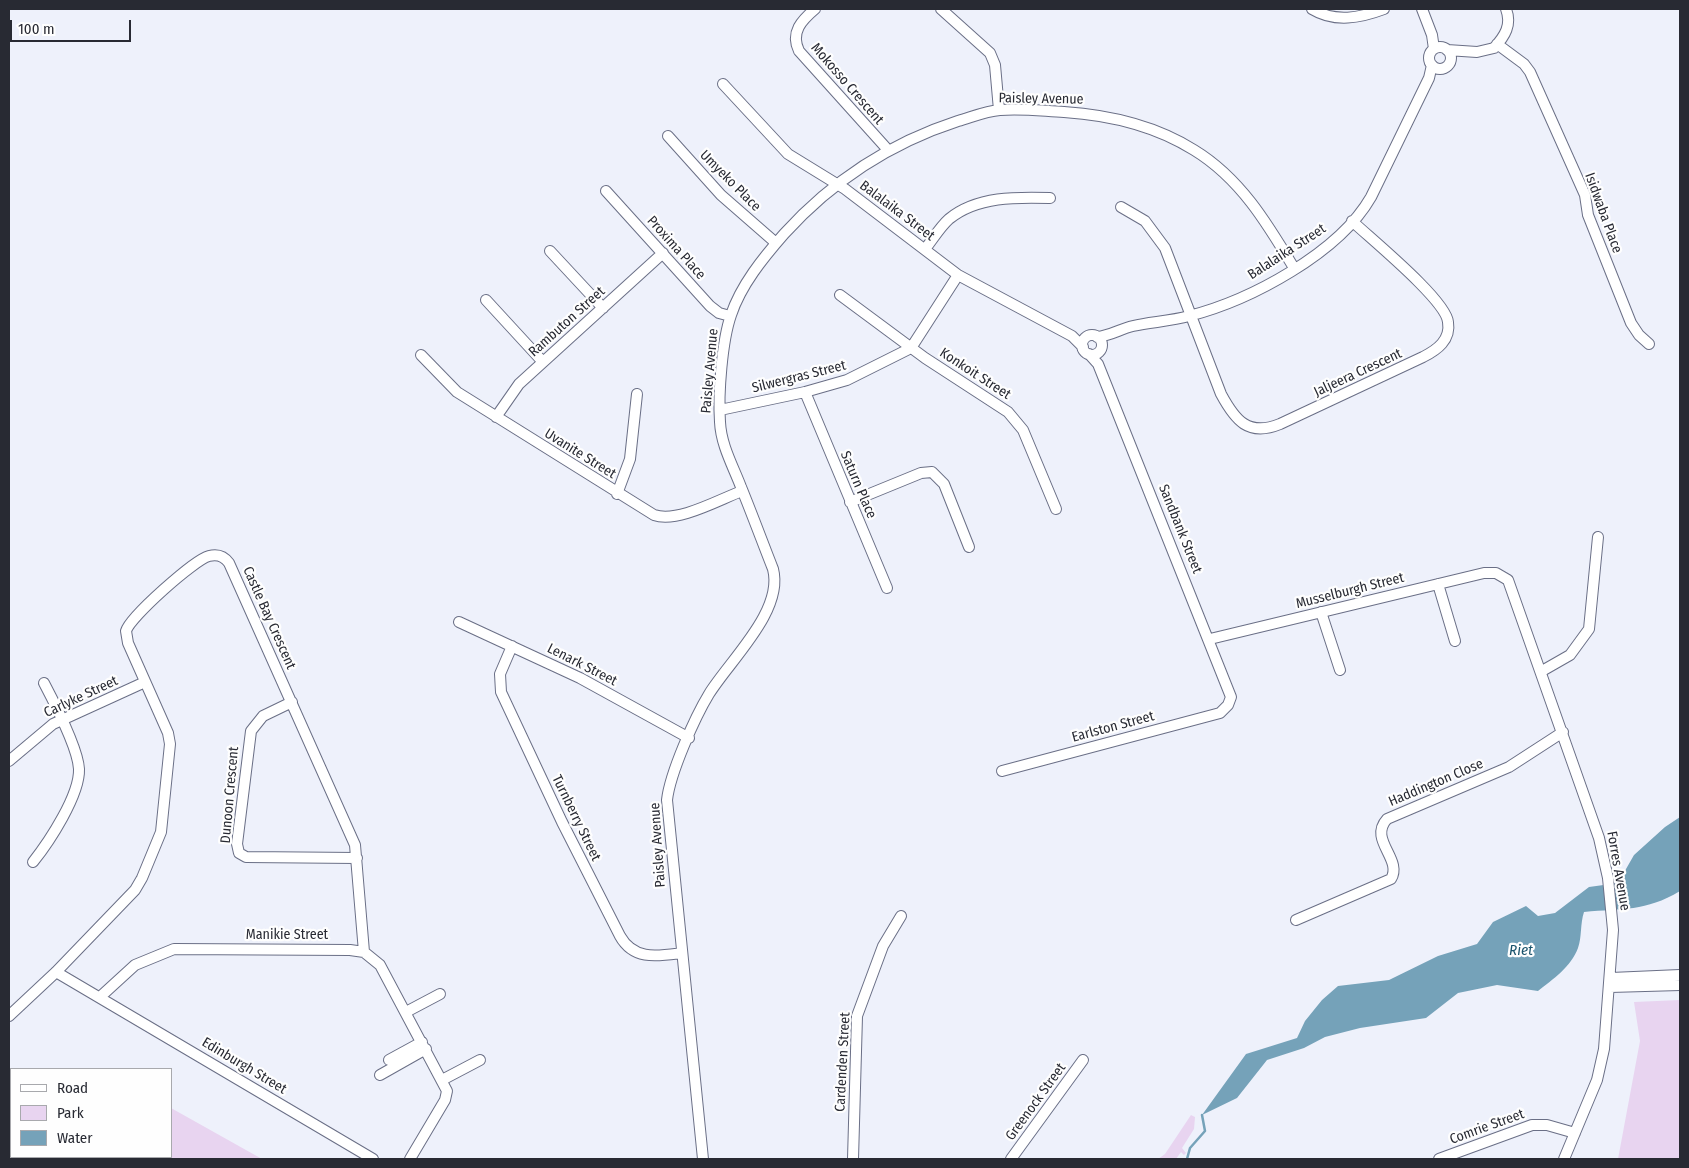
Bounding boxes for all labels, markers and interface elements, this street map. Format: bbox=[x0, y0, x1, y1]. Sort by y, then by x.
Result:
scale bar bbox=[12, 10, 134, 42]
text: 100 m bbox=[18, 20, 55, 38]
street label: Mokosso Crescent bbox=[807, 40, 887, 128]
street label: Paisley Avenue bbox=[998, 90, 1084, 108]
street label: Umyeko Place bbox=[696, 147, 764, 215]
street label: Isidwaba Place bbox=[1581, 171, 1625, 255]
street label: Balalaika Street bbox=[856, 177, 938, 245]
street label: Proxima Place bbox=[643, 213, 709, 283]
street label: Balalaika Street bbox=[1245, 221, 1329, 283]
street label: Rambuton Street bbox=[525, 283, 609, 361]
street label: Paisley Avenue bbox=[698, 328, 722, 414]
street label: Konkoit Street bbox=[936, 345, 1014, 403]
street label: Jaljeera Crescent bbox=[1311, 345, 1405, 401]
street label: Silwergras Street bbox=[750, 357, 848, 397]
street label: Uvanite Street bbox=[541, 425, 619, 483]
street label: Saturn Place bbox=[836, 449, 880, 521]
street label: Sandbank Street bbox=[1155, 482, 1205, 576]
street label: Castle Bay Crescent bbox=[239, 564, 299, 672]
street label: Musselburgh Street bbox=[1294, 569, 1406, 613]
street label: Lenark Street bbox=[544, 640, 620, 690]
street label: Carlyke Street bbox=[41, 673, 121, 721]
street label: Earlston Street bbox=[1070, 708, 1156, 746]
street label: Dunoon Crescent bbox=[217, 746, 243, 844]
street label: Haddington Close bbox=[1386, 756, 1486, 810]
street label: Turnberry Street bbox=[548, 772, 604, 864]
street label: Paisley Avenue bbox=[647, 802, 669, 888]
street label: Forres Avenue bbox=[1603, 830, 1633, 912]
street label: Manikie Street bbox=[246, 927, 328, 943]
water label: Riet bbox=[1509, 942, 1533, 960]
street label: Cardenden Street bbox=[832, 1012, 854, 1112]
street label: Edinburgh Street bbox=[199, 1034, 289, 1098]
street label: Greenock Street bbox=[1002, 1060, 1070, 1144]
legend bbox=[10, 1068, 172, 1158]
text: Road bbox=[57, 1079, 88, 1097]
text: Park bbox=[57, 1104, 84, 1122]
street label: Comrie Street bbox=[1447, 1106, 1527, 1148]
text: Water bbox=[57, 1129, 92, 1147]

